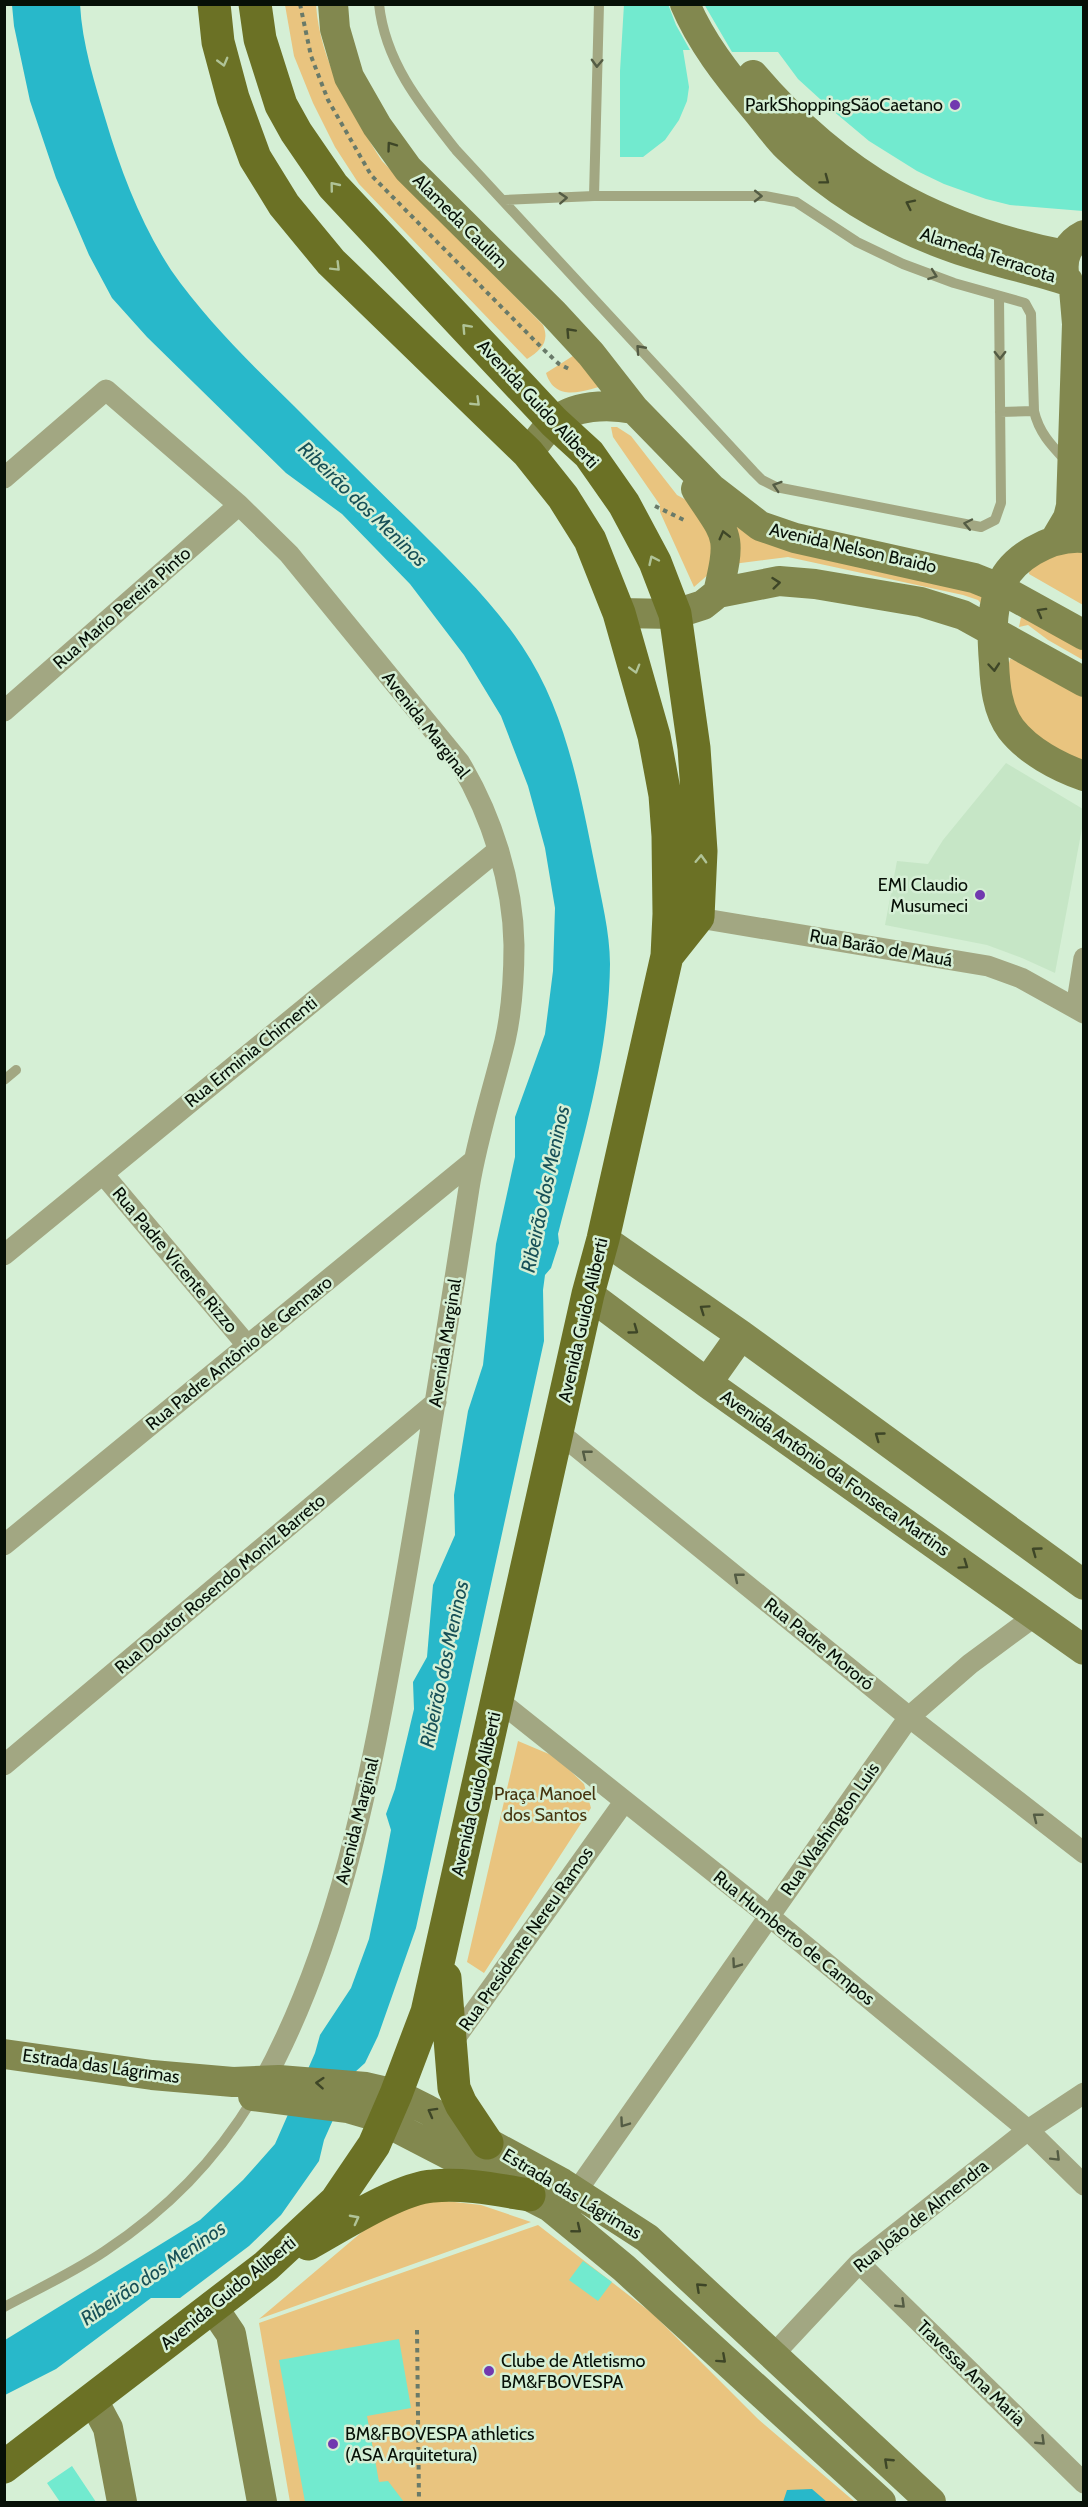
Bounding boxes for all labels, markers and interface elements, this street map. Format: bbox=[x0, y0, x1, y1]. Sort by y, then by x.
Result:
one-way arrow bbox=[216, 56, 228, 67]
one-way arrow bbox=[591, 58, 604, 67]
place label: ParkShoppingSãoCaetano bbox=[745, 94, 943, 116]
marker: ParkShoppingSãoCaetano bbox=[948, 98, 962, 112]
one-way arrow bbox=[388, 142, 399, 153]
street label: Alameda Caulim bbox=[408, 169, 512, 273]
one-way arrow bbox=[819, 172, 830, 183]
one-way arrow bbox=[330, 182, 341, 193]
one-way arrow bbox=[753, 190, 762, 202]
one-way arrow bbox=[559, 191, 568, 204]
one-way arrow bbox=[906, 199, 917, 211]
street label: Alameda Terracota bbox=[917, 223, 1059, 287]
one-way arrow bbox=[328, 259, 339, 270]
one-way arrow bbox=[927, 268, 938, 280]
one-way arrow bbox=[462, 325, 473, 335]
one-way arrow bbox=[566, 328, 577, 338]
street label: Avenida Guido Aliberti bbox=[473, 335, 603, 473]
one-way arrow bbox=[636, 345, 647, 355]
one-way arrow bbox=[994, 351, 1006, 360]
one-way arrow bbox=[468, 395, 479, 406]
water label: Ribeirão dos Meninos bbox=[294, 436, 433, 572]
one-way arrow bbox=[772, 480, 783, 493]
street label: Avenida Nelson Braido bbox=[767, 518, 939, 578]
one-way arrow bbox=[963, 518, 973, 531]
one-way arrow bbox=[718, 531, 731, 541]
street label: Rua Mario Pereira Pinto bbox=[49, 542, 195, 674]
one-way arrow bbox=[649, 556, 661, 567]
one-way arrow bbox=[771, 577, 781, 589]
one-way arrow bbox=[1037, 608, 1047, 619]
one-way arrow bbox=[628, 663, 640, 674]
one-way arrow bbox=[987, 663, 1000, 672]
street label: Avenida Marginal bbox=[377, 667, 475, 783]
one-way arrow bbox=[694, 854, 707, 863]
place label: EMI Claudio Musumeci bbox=[878, 874, 968, 917]
marker: EMI Claudio Musumeci bbox=[973, 888, 987, 902]
street label: Rua Barão de Mauá bbox=[808, 925, 955, 971]
street label: Rua Erminia Chimenti bbox=[180, 992, 322, 1112]
water label: Ribeirão dos Meninos bbox=[516, 1103, 574, 1275]
street label: Rua Padre Vicente Rizzo bbox=[108, 1183, 242, 1337]
street label: Avenida Guido Aliberti bbox=[553, 1236, 613, 1404]
street label: Rua Padre Antônio de Gennaro bbox=[141, 1271, 337, 1435]
street label: Avenida Marginal bbox=[424, 1276, 466, 1409]
one-way arrow bbox=[699, 1305, 710, 1316]
one-way arrow bbox=[628, 1323, 639, 1334]
street label: Avenida Antônio da Fonseca Martins bbox=[716, 1385, 954, 1561]
one-way arrow bbox=[874, 1432, 885, 1443]
one-way arrow bbox=[582, 1451, 593, 1462]
street label: Rua Doutor Rosendo Moniz Barreto bbox=[110, 1489, 330, 1679]
one-way arrow bbox=[1032, 1547, 1043, 1558]
one-way arrow bbox=[957, 1558, 968, 1569]
one-way arrow bbox=[733, 1574, 744, 1585]
water label: Ribeirão dos Meninos bbox=[415, 1578, 473, 1750]
street label: Rua Padre Mororó bbox=[760, 1593, 879, 1695]
street label: Avenida Guido Aliberti bbox=[446, 1710, 506, 1878]
street label: Avenida Marginal bbox=[331, 1755, 384, 1887]
street label: Rua Washington Luis bbox=[776, 1758, 884, 1900]
park label: Praça Manoel dos Santos bbox=[494, 1783, 597, 1826]
one-way arrow bbox=[1033, 1814, 1044, 1825]
street label: Rua Presidente Nereu Ramos bbox=[454, 1843, 598, 2035]
street label: Rua Humberto de Campos bbox=[709, 1866, 879, 2010]
one-way arrow bbox=[732, 1957, 743, 1968]
street label: Estrada das Lágrimas bbox=[21, 2044, 181, 2088]
one-way arrow bbox=[315, 2077, 324, 2090]
one-way arrow bbox=[428, 2108, 438, 2119]
one-way arrow bbox=[620, 2117, 631, 2128]
street label: Estrada das Lágrimas bbox=[498, 2144, 646, 2244]
one-way arrow bbox=[1048, 2150, 1059, 2161]
street label: Rua João de Almendra bbox=[849, 2155, 993, 2277]
water label: Ribeirão dos Meninos bbox=[76, 2215, 230, 2330]
one-way arrow bbox=[349, 2215, 359, 2226]
one-way arrow bbox=[570, 2221, 581, 2232]
street label: Avenida Guido Aliberti bbox=[156, 2232, 300, 2354]
one-way arrow bbox=[696, 2283, 706, 2294]
one-way arrow bbox=[894, 2297, 905, 2308]
street label: Travessa Ana Maria bbox=[912, 2316, 1030, 2431]
place label: Clube de Atletismo BM&FBOVESPA bbox=[501, 2350, 645, 2393]
one-way arrow bbox=[715, 2352, 725, 2363]
marker: Clube de Atletismo BM&FBOVESPA bbox=[482, 2364, 496, 2378]
place label: BM&FBOVESPA athletics (ASA Arquitetura) bbox=[345, 2423, 535, 2466]
one-way arrow bbox=[1033, 2433, 1044, 2444]
marker: BM&FBOVESPA athletics (ASA Arquitetura) bbox=[326, 2437, 340, 2451]
one-way arrow bbox=[884, 2459, 895, 2470]

